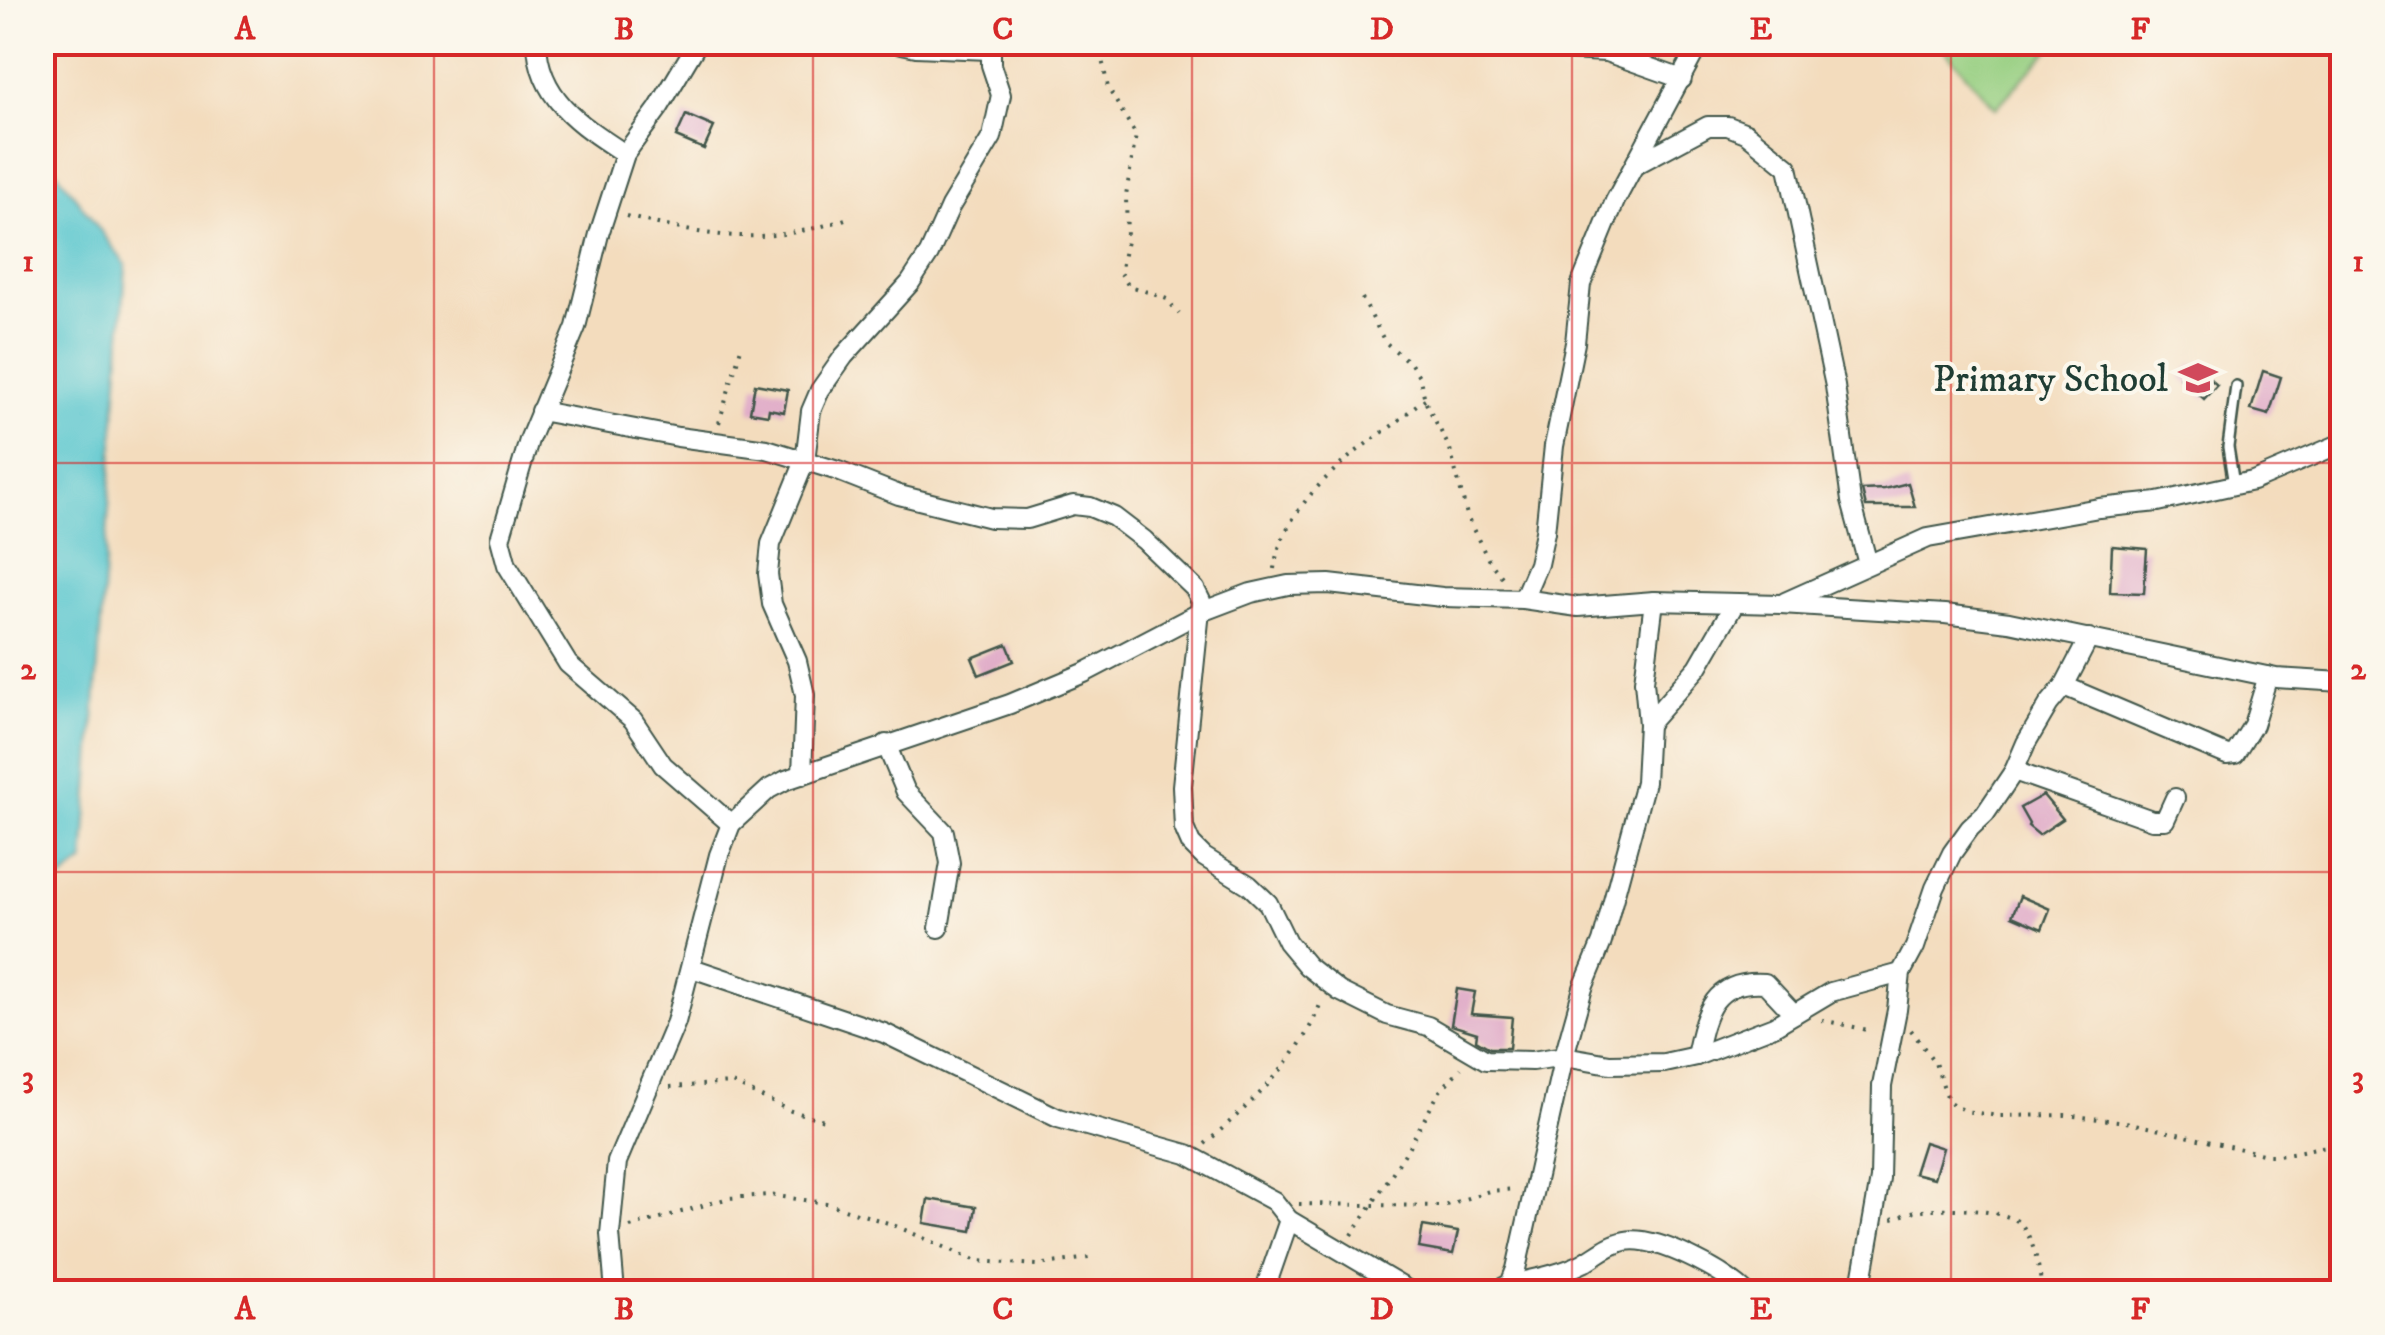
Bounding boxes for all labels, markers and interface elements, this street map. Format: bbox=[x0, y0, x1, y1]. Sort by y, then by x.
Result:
text: A bbox=[234, 10, 257, 50]
text: B bbox=[614, 10, 634, 50]
text: C bbox=[992, 10, 1014, 50]
text: D bbox=[1370, 10, 1394, 50]
text: E bbox=[1750, 10, 1773, 50]
text: F bbox=[2130, 10, 2150, 50]
text: 1 bbox=[22, 242, 34, 282]
text: 1 bbox=[2352, 242, 2364, 282]
place label: Primary School bbox=[1933, 356, 2169, 404]
school or university icon: Primary School bbox=[2177, 357, 2219, 399]
text: 2 bbox=[20, 650, 36, 690]
text: 2 bbox=[2350, 650, 2366, 690]
text: 3 bbox=[22, 1058, 34, 1098]
text: 3 bbox=[2352, 1058, 2364, 1098]
text: A bbox=[234, 1290, 257, 1330]
text: B bbox=[614, 1290, 634, 1330]
text: C bbox=[992, 1290, 1014, 1330]
text: D bbox=[1370, 1290, 1394, 1330]
text: E bbox=[1750, 1290, 1773, 1330]
text: F bbox=[2130, 1290, 2150, 1330]

